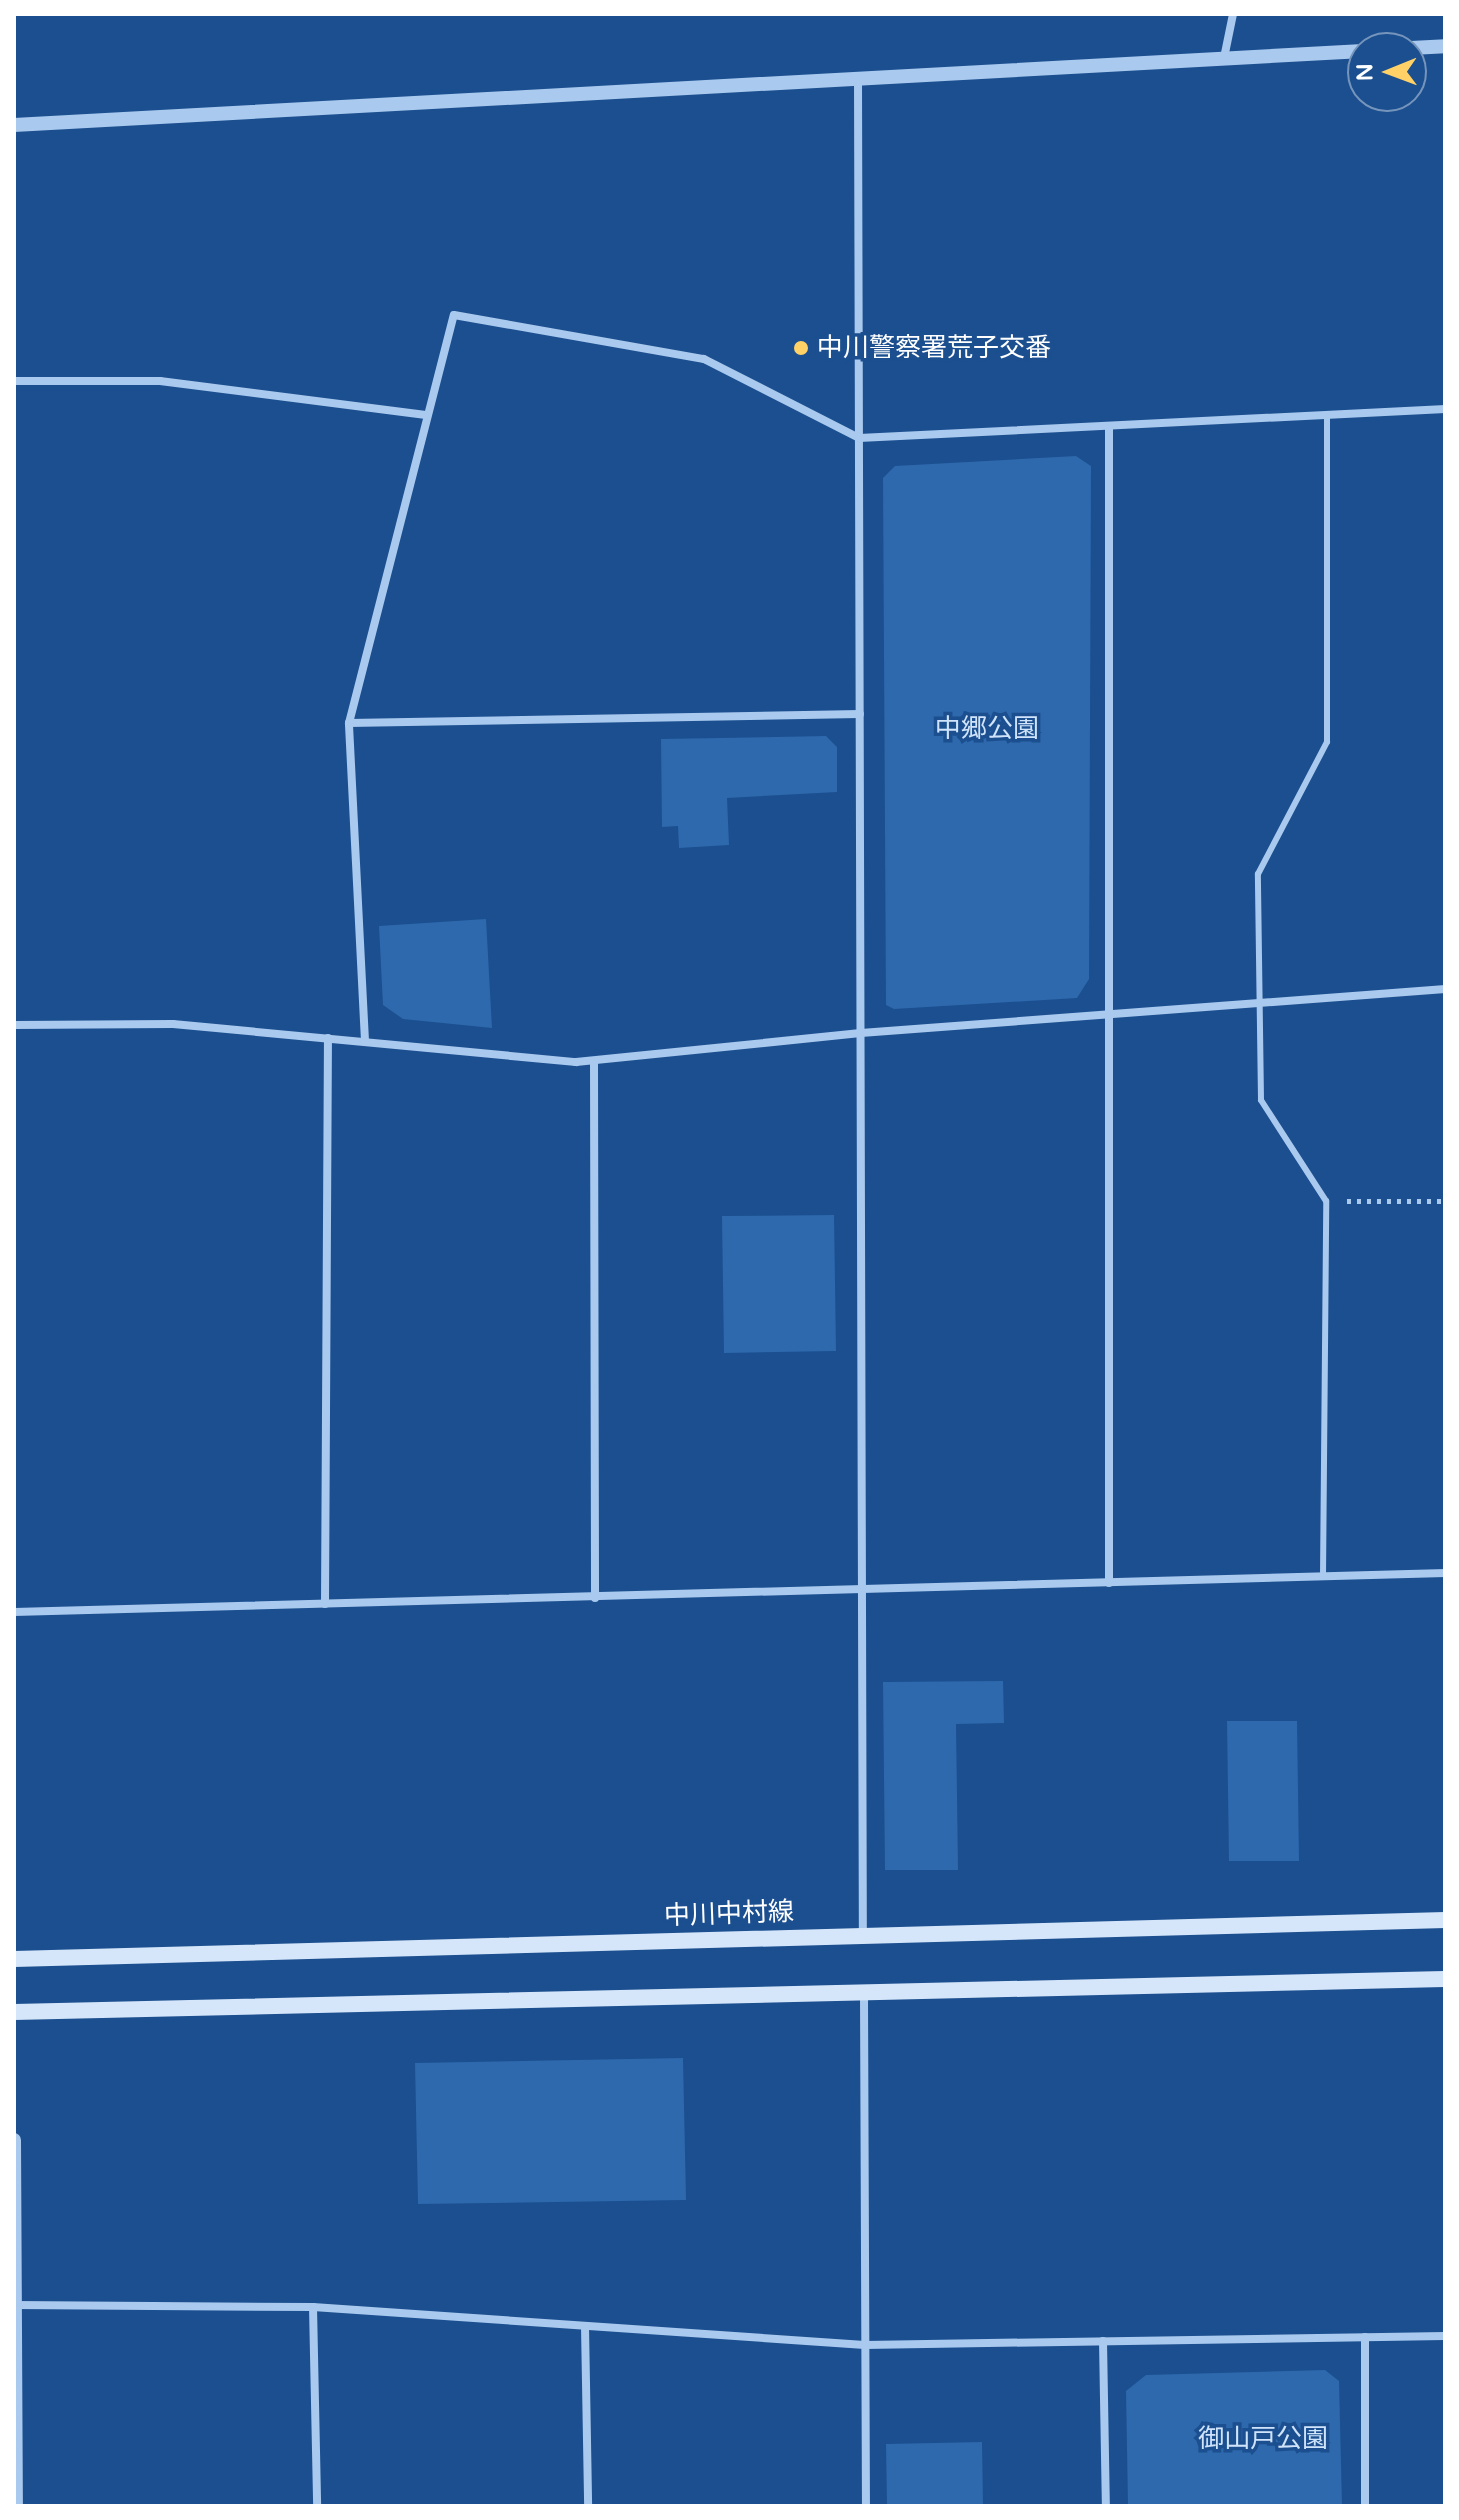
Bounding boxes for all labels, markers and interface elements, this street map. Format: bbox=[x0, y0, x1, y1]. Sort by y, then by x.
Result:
north arrow bbox=[1347, 32, 1427, 112]
text: N bbox=[1352, 63, 1378, 81]
place label: 中川警察署荒子交番 bbox=[817, 332, 1051, 364]
marker: 中川警察署荒子交番 bbox=[792, 339, 810, 357]
park label: 中郷公園 bbox=[935, 713, 1039, 745]
street label: 中川中村線 bbox=[663, 1896, 795, 1932]
park label: 御山戸公園 bbox=[1198, 2423, 1328, 2455]

